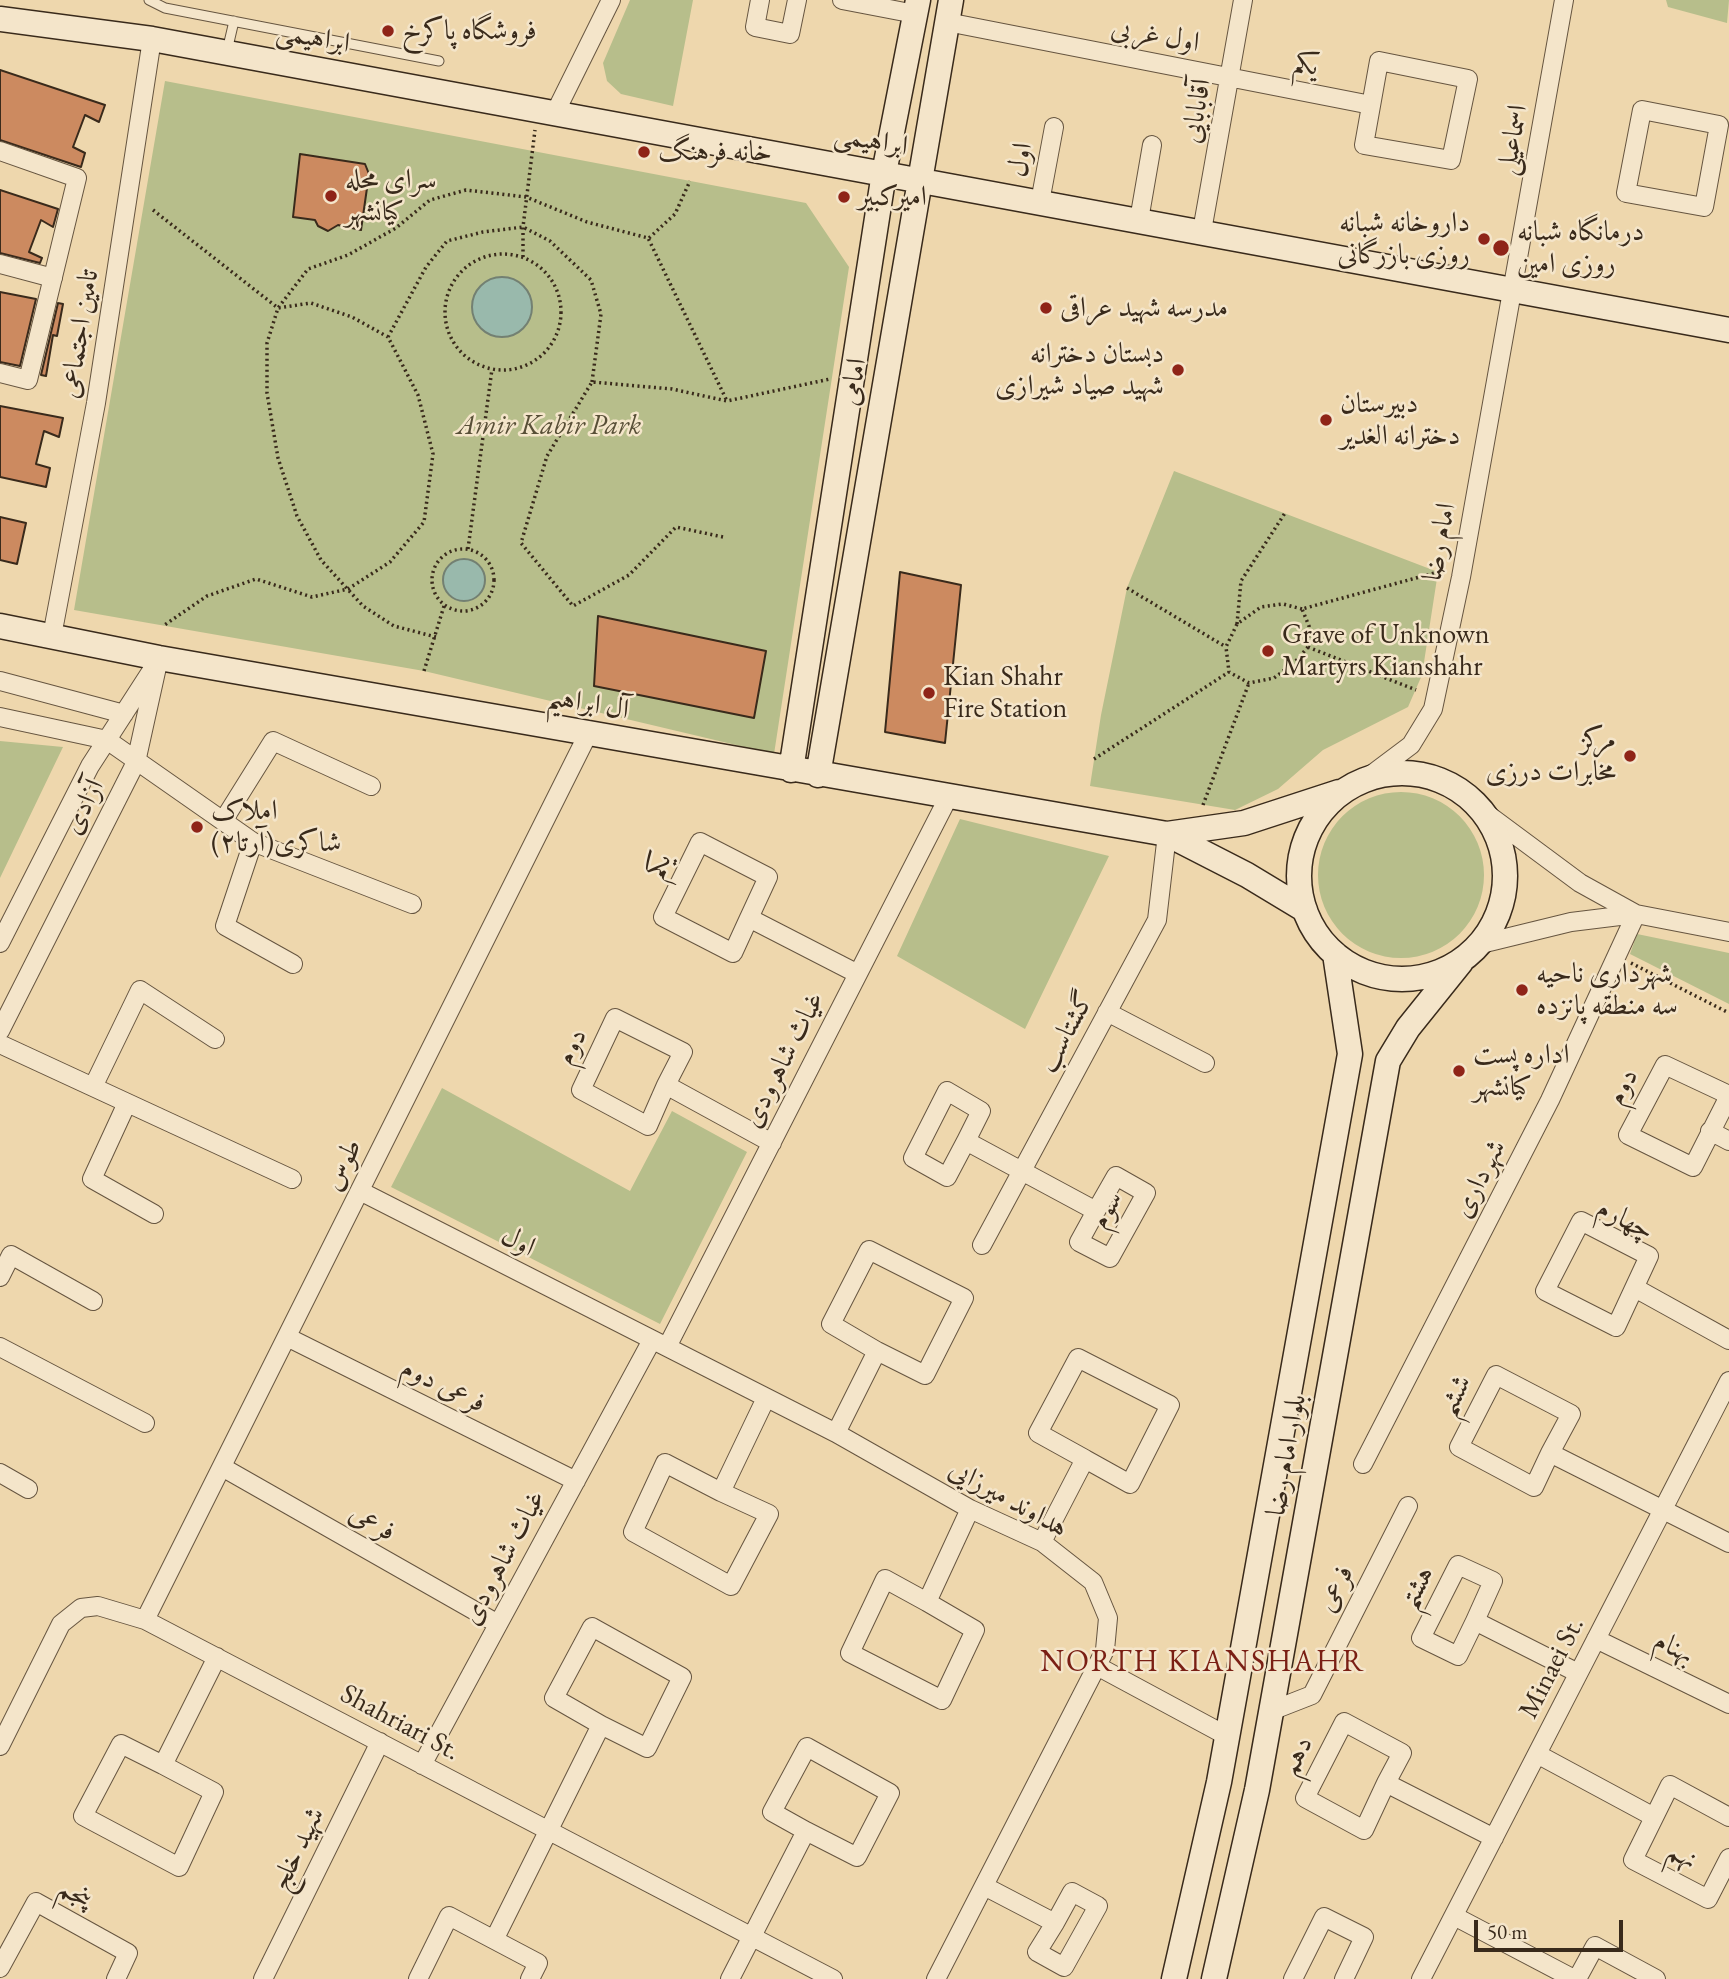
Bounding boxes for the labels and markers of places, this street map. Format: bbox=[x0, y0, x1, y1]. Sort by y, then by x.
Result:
place label: فروشگاه پاکرخ bbox=[402, 14, 537, 48]
marker: فروشگاه پاکرخ bbox=[380, 23, 396, 39]
place label: خانه فرهنگ bbox=[658, 135, 772, 169]
marker: خانه فرهنگ bbox=[636, 144, 652, 160]
place label: سرای محله کیانشهر bbox=[345, 163, 437, 229]
place label: امیرکبیر bbox=[858, 180, 927, 214]
marker: سرای محله کیانشهر bbox=[323, 188, 339, 204]
marker: امیرکبیر bbox=[836, 189, 852, 205]
place label: داروخانه شبانه روزی بازرگانی bbox=[1337, 206, 1470, 272]
place label: درمانگاه شبانه روزی امین bbox=[1517, 215, 1644, 281]
marker: داروخانه شبانه روزی بازرگانی bbox=[1476, 231, 1492, 247]
marker: درمانگاه شبانه روزی امین bbox=[1491, 238, 1511, 258]
place label: مدرسه شهید عراقی bbox=[1060, 291, 1228, 325]
marker: مدرسه شهید عراقی bbox=[1038, 300, 1054, 316]
place label: دبستان دخترانه شهید صیاد شیرازی bbox=[995, 337, 1164, 403]
marker: دبستان دخترانه شهید صیاد شیرازی bbox=[1170, 362, 1186, 378]
place label: دبیرستان دخترانه الغدیر bbox=[1340, 387, 1460, 453]
marker: دبیرستان دخترانه الغدیر bbox=[1318, 412, 1334, 428]
place label: Grave of Unknown Martyrs Kianshahr bbox=[1282, 618, 1490, 684]
marker: Grave of Unknown Martyrs Kianshahr bbox=[1260, 643, 1276, 659]
place label: Kian Shahr Fire Station bbox=[943, 660, 1067, 726]
marker: Kian Shahr Fire Station bbox=[921, 685, 937, 701]
place label: مرکز مخابرات درزی bbox=[1485, 723, 1616, 789]
marker: مرکز مخابرات درزی bbox=[1622, 748, 1638, 764]
place label: املاک شاکری(آرتا۲) bbox=[211, 794, 341, 860]
marker: املاک شاکری(آرتا۲) bbox=[189, 819, 205, 835]
place label: شهرداری ناحیه سه منطقه پانزده bbox=[1536, 957, 1678, 1023]
marker: شهرداری ناحیه سه منطقه پانزده bbox=[1514, 982, 1530, 998]
place label: اداره پست کیانشهر bbox=[1473, 1038, 1569, 1104]
marker: اداره پست کیانشهر bbox=[1451, 1063, 1467, 1079]

